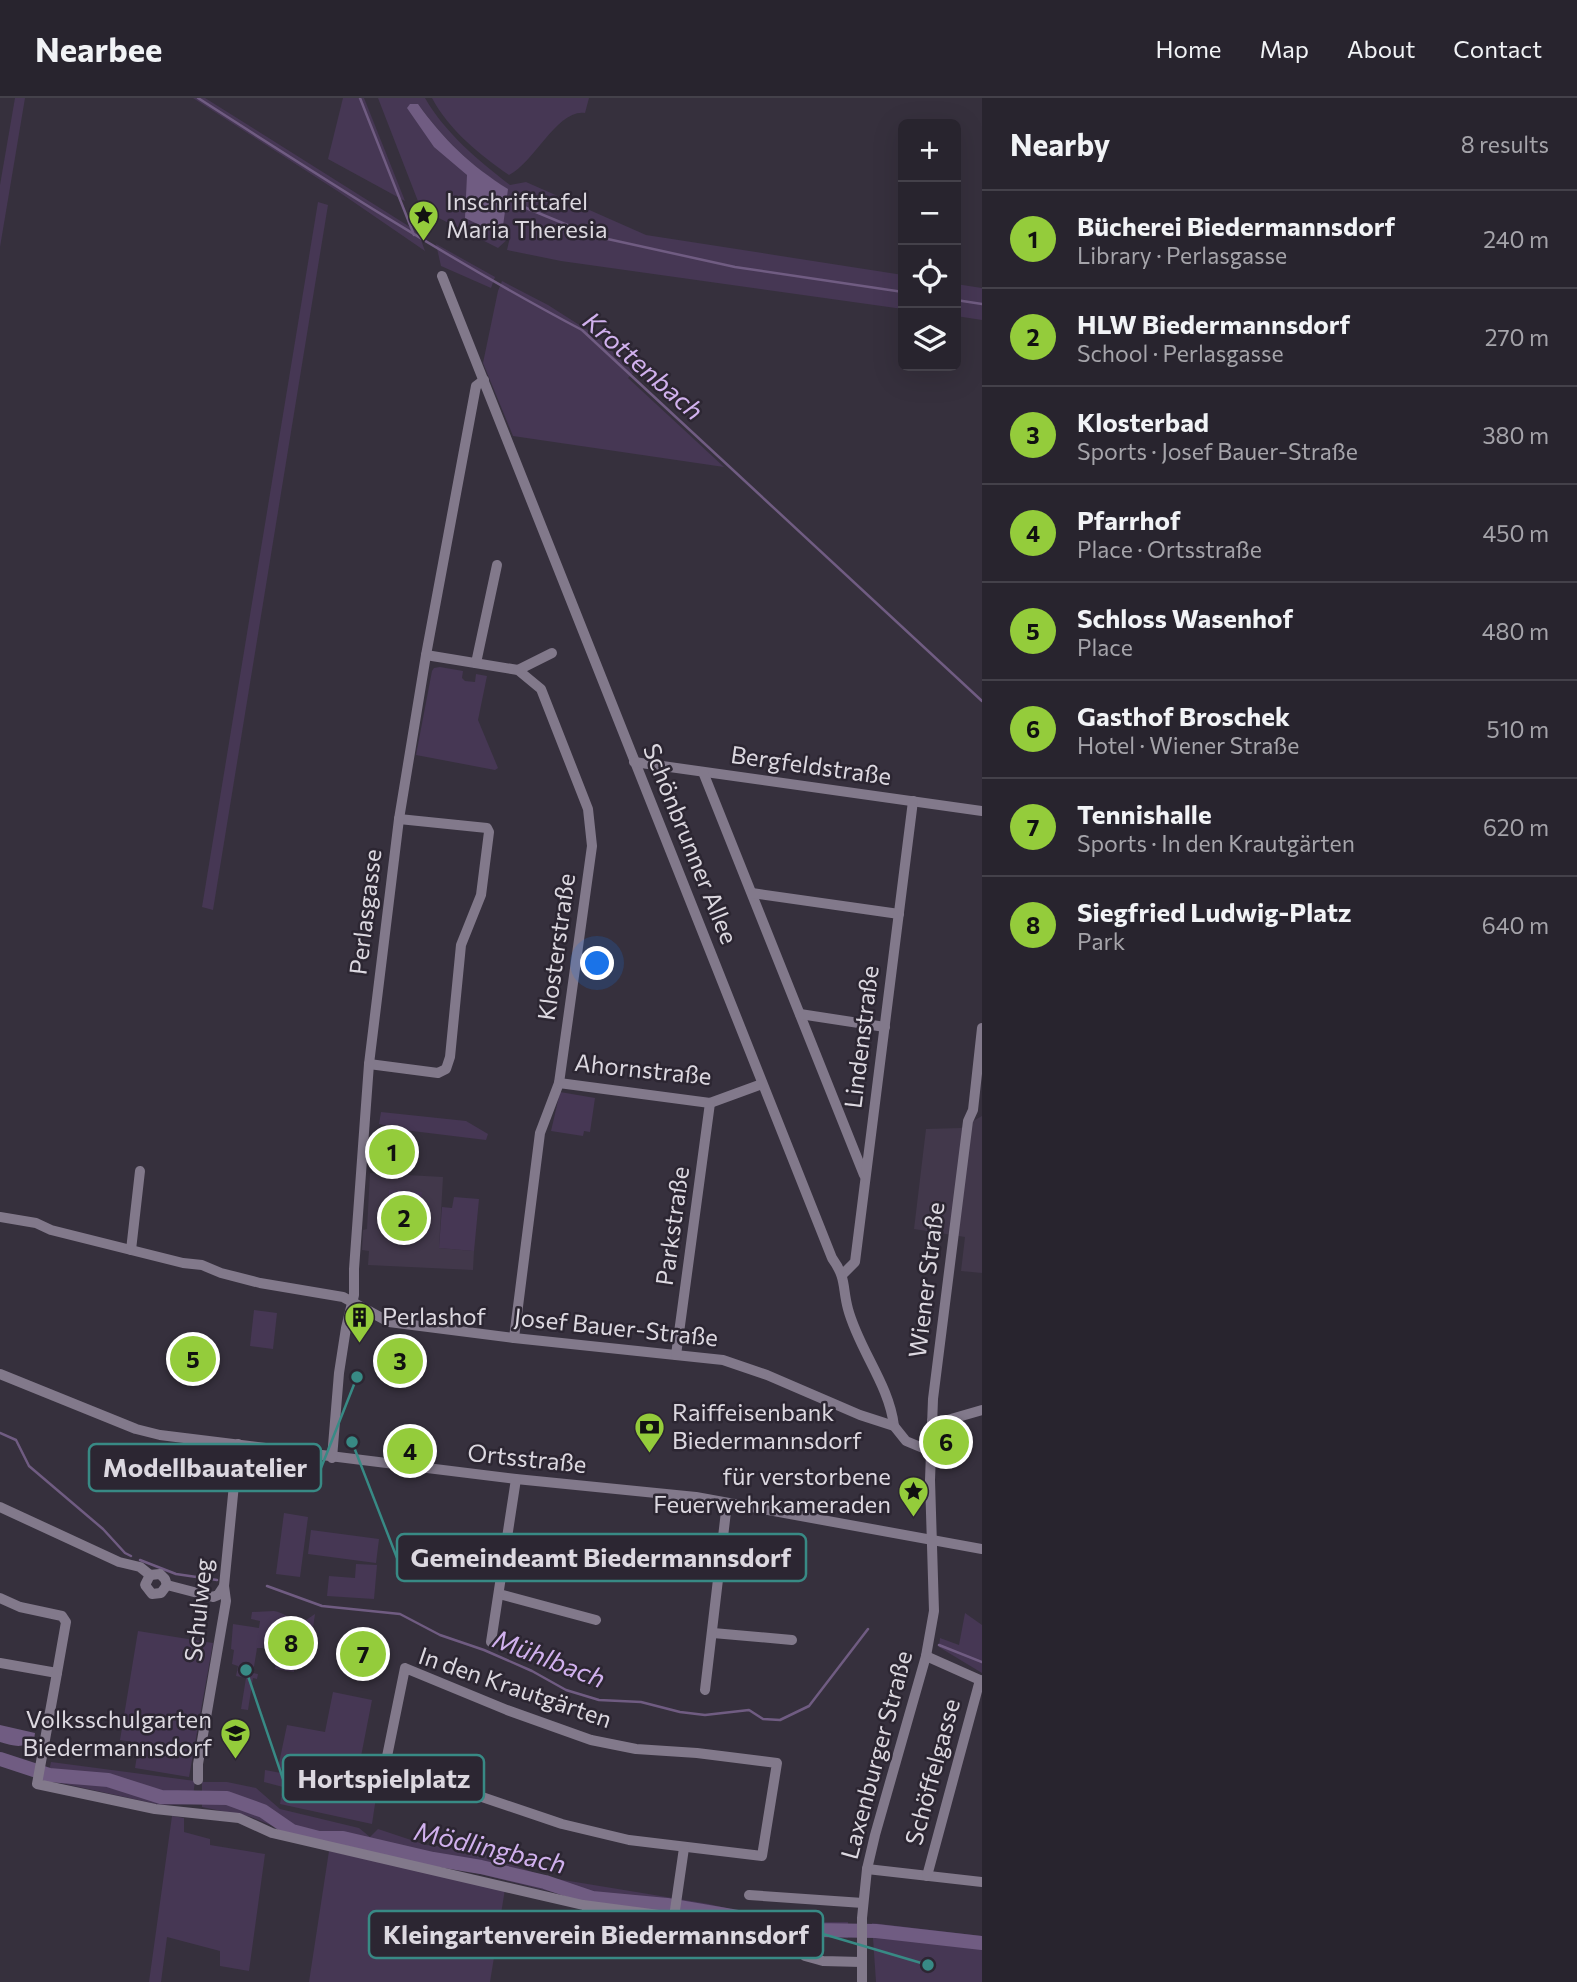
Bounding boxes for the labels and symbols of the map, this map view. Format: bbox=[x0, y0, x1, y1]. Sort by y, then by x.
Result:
place label: Inschrifttafel Maria Theresia bbox=[446, 186, 607, 243]
place icon: Inschrifttafel Maria Theresia bbox=[406, 199, 440, 243]
water label: Krottenbach bbox=[578, 304, 710, 425]
street label: Schönbrunner Allee bbox=[638, 739, 745, 948]
street label: Bergfeldstraße bbox=[729, 739, 893, 790]
street label: Perlasgasse bbox=[342, 847, 387, 976]
street label: Klosterstraße bbox=[531, 871, 580, 1022]
your location bbox=[580, 946, 614, 980]
street label: Lindenstraße bbox=[837, 964, 884, 1110]
street label: Ahornstraße bbox=[573, 1047, 713, 1090]
pin: 1 bbox=[369, 1126, 415, 1178]
street label: Parkstraße bbox=[649, 1164, 694, 1287]
pin: 2 bbox=[381, 1192, 427, 1244]
street label: Wiener Straße bbox=[902, 1200, 949, 1359]
building icon: Perlashof bbox=[342, 1300, 376, 1344]
place label: Perlashof bbox=[382, 1301, 486, 1330]
street label: Josef Bauer-Straße bbox=[513, 1301, 720, 1352]
pin: 5 bbox=[170, 1333, 216, 1385]
pin: 3 bbox=[377, 1335, 423, 1387]
place label: Raiffeisenbank Biedermannsdorf bbox=[672, 1397, 862, 1454]
bank icon: Raiffeisenbank Biedermannsdorf bbox=[632, 1410, 666, 1454]
pin: 6 bbox=[923, 1416, 969, 1468]
pin: 4 bbox=[387, 1425, 433, 1477]
street label: Ortsstraße bbox=[466, 1437, 588, 1478]
callout: Modellbauatelier bbox=[89, 1444, 321, 1491]
text: Modellbauatelier bbox=[103, 1451, 307, 1482]
place label: für verstorbene Feuerwehrkameraden bbox=[653, 1461, 891, 1518]
place icon: für verstorbene Feuerwehrkameraden bbox=[897, 1474, 931, 1518]
callout: Gemeindeamt Biedermannsdorf bbox=[397, 1534, 806, 1581]
text: Gemeindeamt Biedermannsdorf bbox=[410, 1541, 792, 1572]
street label: Schulweg bbox=[178, 1557, 217, 1663]
pin: 8 bbox=[268, 1617, 314, 1669]
water label: Mühlbach bbox=[489, 1622, 610, 1693]
pin: 7 bbox=[340, 1628, 386, 1680]
street label: In den Krautgärten bbox=[415, 1640, 616, 1733]
street label: Laxenburger Straße bbox=[834, 1647, 917, 1862]
street label: Schöffelgasse bbox=[898, 1695, 965, 1848]
place label: Volksschulgarten Biedermannsdorf bbox=[22, 1704, 213, 1761]
school or university icon: Volksschulgarten Biedermannsdorf bbox=[218, 1717, 252, 1761]
callout: Hortspielplatz bbox=[283, 1755, 484, 1802]
text: Hortspielplatz bbox=[298, 1762, 470, 1793]
water label: Mödlingbach bbox=[412, 1814, 569, 1879]
callout: Kleingartenverein Biedermannsdorf bbox=[369, 1911, 823, 1958]
text: Kleingartenverein Biedermannsdorf bbox=[383, 1918, 809, 1949]

